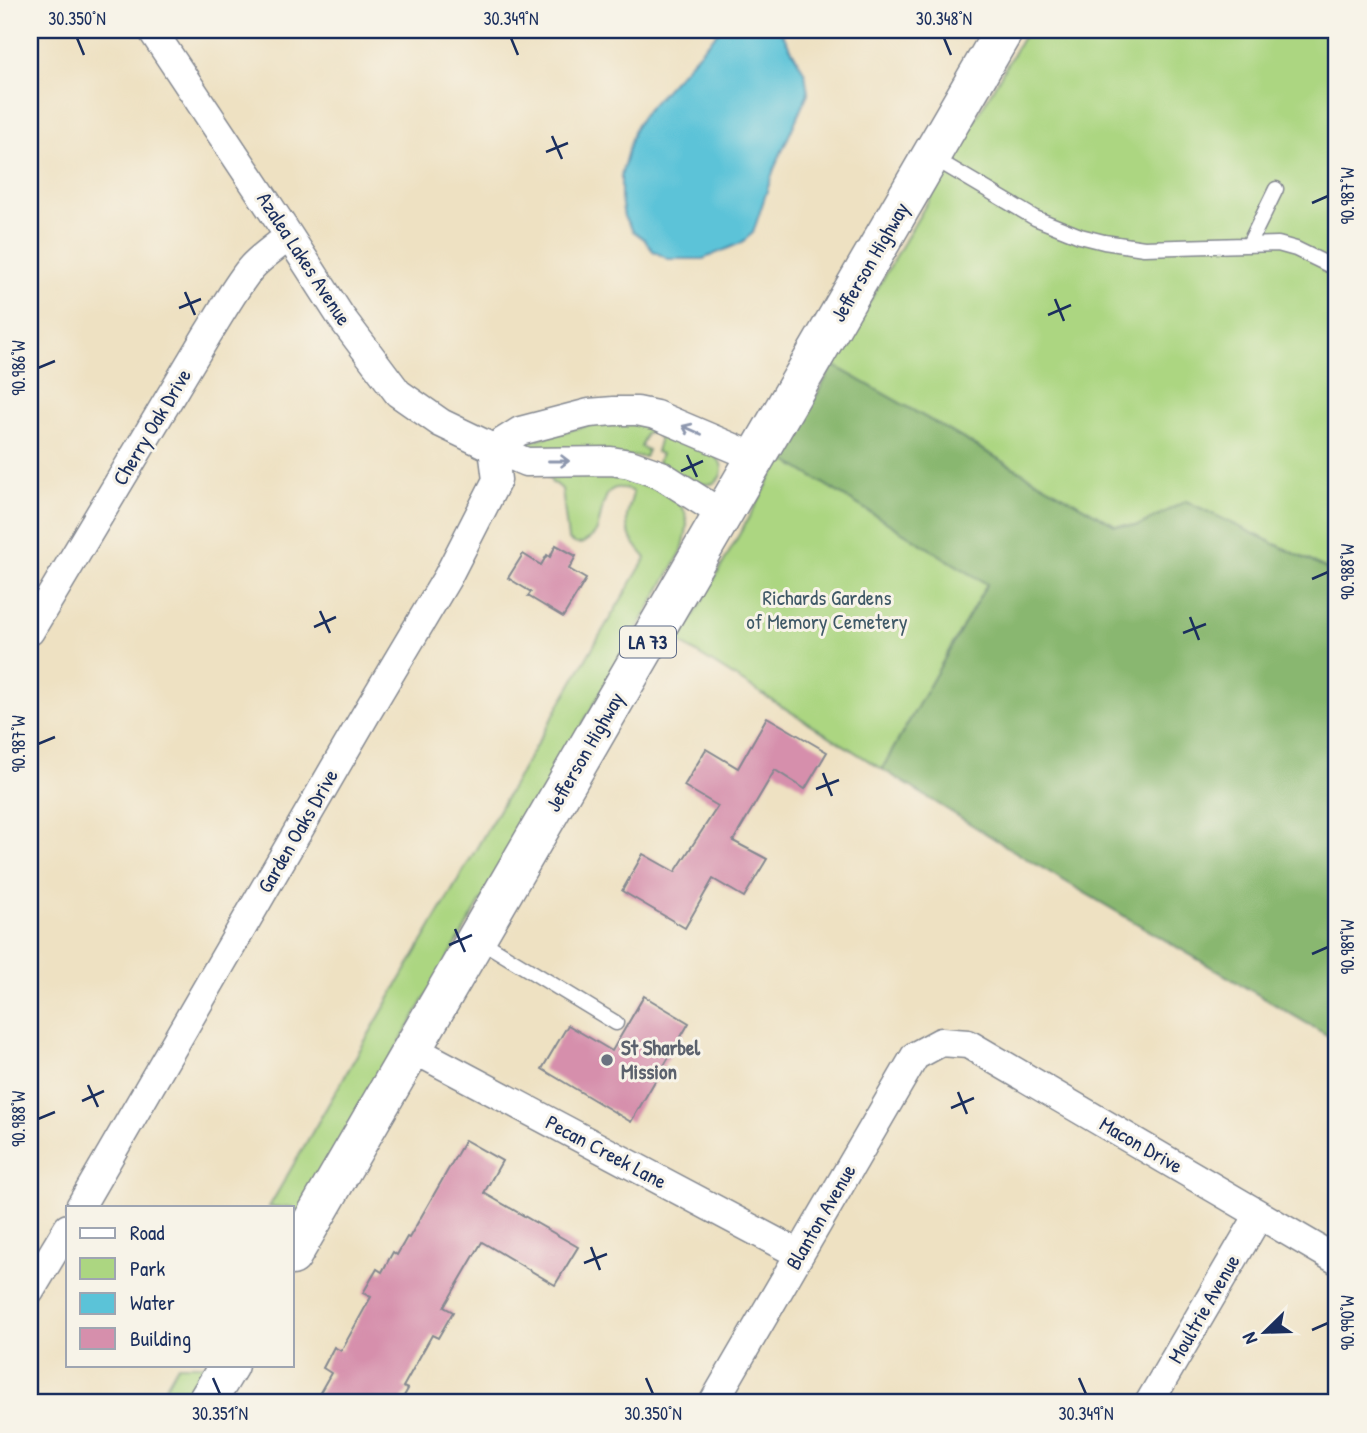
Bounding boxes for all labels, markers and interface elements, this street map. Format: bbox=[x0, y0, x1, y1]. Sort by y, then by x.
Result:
text: 30.350°N bbox=[48, 6, 106, 31]
text: 30.349°N bbox=[483, 6, 539, 31]
text: 30.348°N bbox=[916, 6, 972, 31]
text: 90.987°W bbox=[1335, 167, 1360, 225]
street label: Azalea Lakes Avenue bbox=[250, 186, 358, 331]
street label: Jefferson Highway bbox=[824, 196, 916, 327]
text: 90.986°W bbox=[6, 340, 31, 396]
street label: Cherry Oak Drive bbox=[105, 363, 198, 491]
one-way arrow bbox=[682, 423, 703, 436]
one-way arrow bbox=[547, 454, 570, 468]
text: 90.988°W bbox=[1335, 544, 1360, 600]
park label: Richards Gardens of Memory Cemetery bbox=[746, 583, 908, 636]
road number: LA 73 bbox=[620, 626, 676, 657]
street label: Jefferson Highway bbox=[539, 686, 631, 817]
text: 90.987°W bbox=[6, 715, 31, 773]
street label: Garden Oaks Drive bbox=[250, 764, 345, 898]
text: 90.989°W bbox=[1335, 920, 1360, 974]
place label: St Sharbel Mission bbox=[621, 1033, 700, 1086]
marker: St Sharbel Mission bbox=[599, 1052, 615, 1068]
text: 90.988°W bbox=[6, 1091, 31, 1147]
street label: Pecan Creek Lane bbox=[541, 1108, 672, 1196]
street label: Macon Drive bbox=[1095, 1109, 1188, 1180]
street label: Blanton Avenue bbox=[779, 1159, 862, 1275]
legend bbox=[66, 1206, 294, 1366]
text: Road bbox=[130, 1218, 164, 1247]
street label: Moultrie Avenue bbox=[1161, 1249, 1246, 1369]
text: Park bbox=[130, 1254, 165, 1283]
text: Water bbox=[130, 1288, 175, 1317]
text: 90.990°W bbox=[1335, 1295, 1360, 1351]
north arrow bbox=[1230, 1296, 1300, 1366]
text: Building bbox=[130, 1324, 191, 1353]
text: N bbox=[1235, 1329, 1263, 1348]
text: 30.351°N bbox=[192, 1401, 248, 1426]
text: 30.350°N bbox=[624, 1401, 682, 1426]
text: 30.349°N bbox=[1058, 1401, 1114, 1426]

